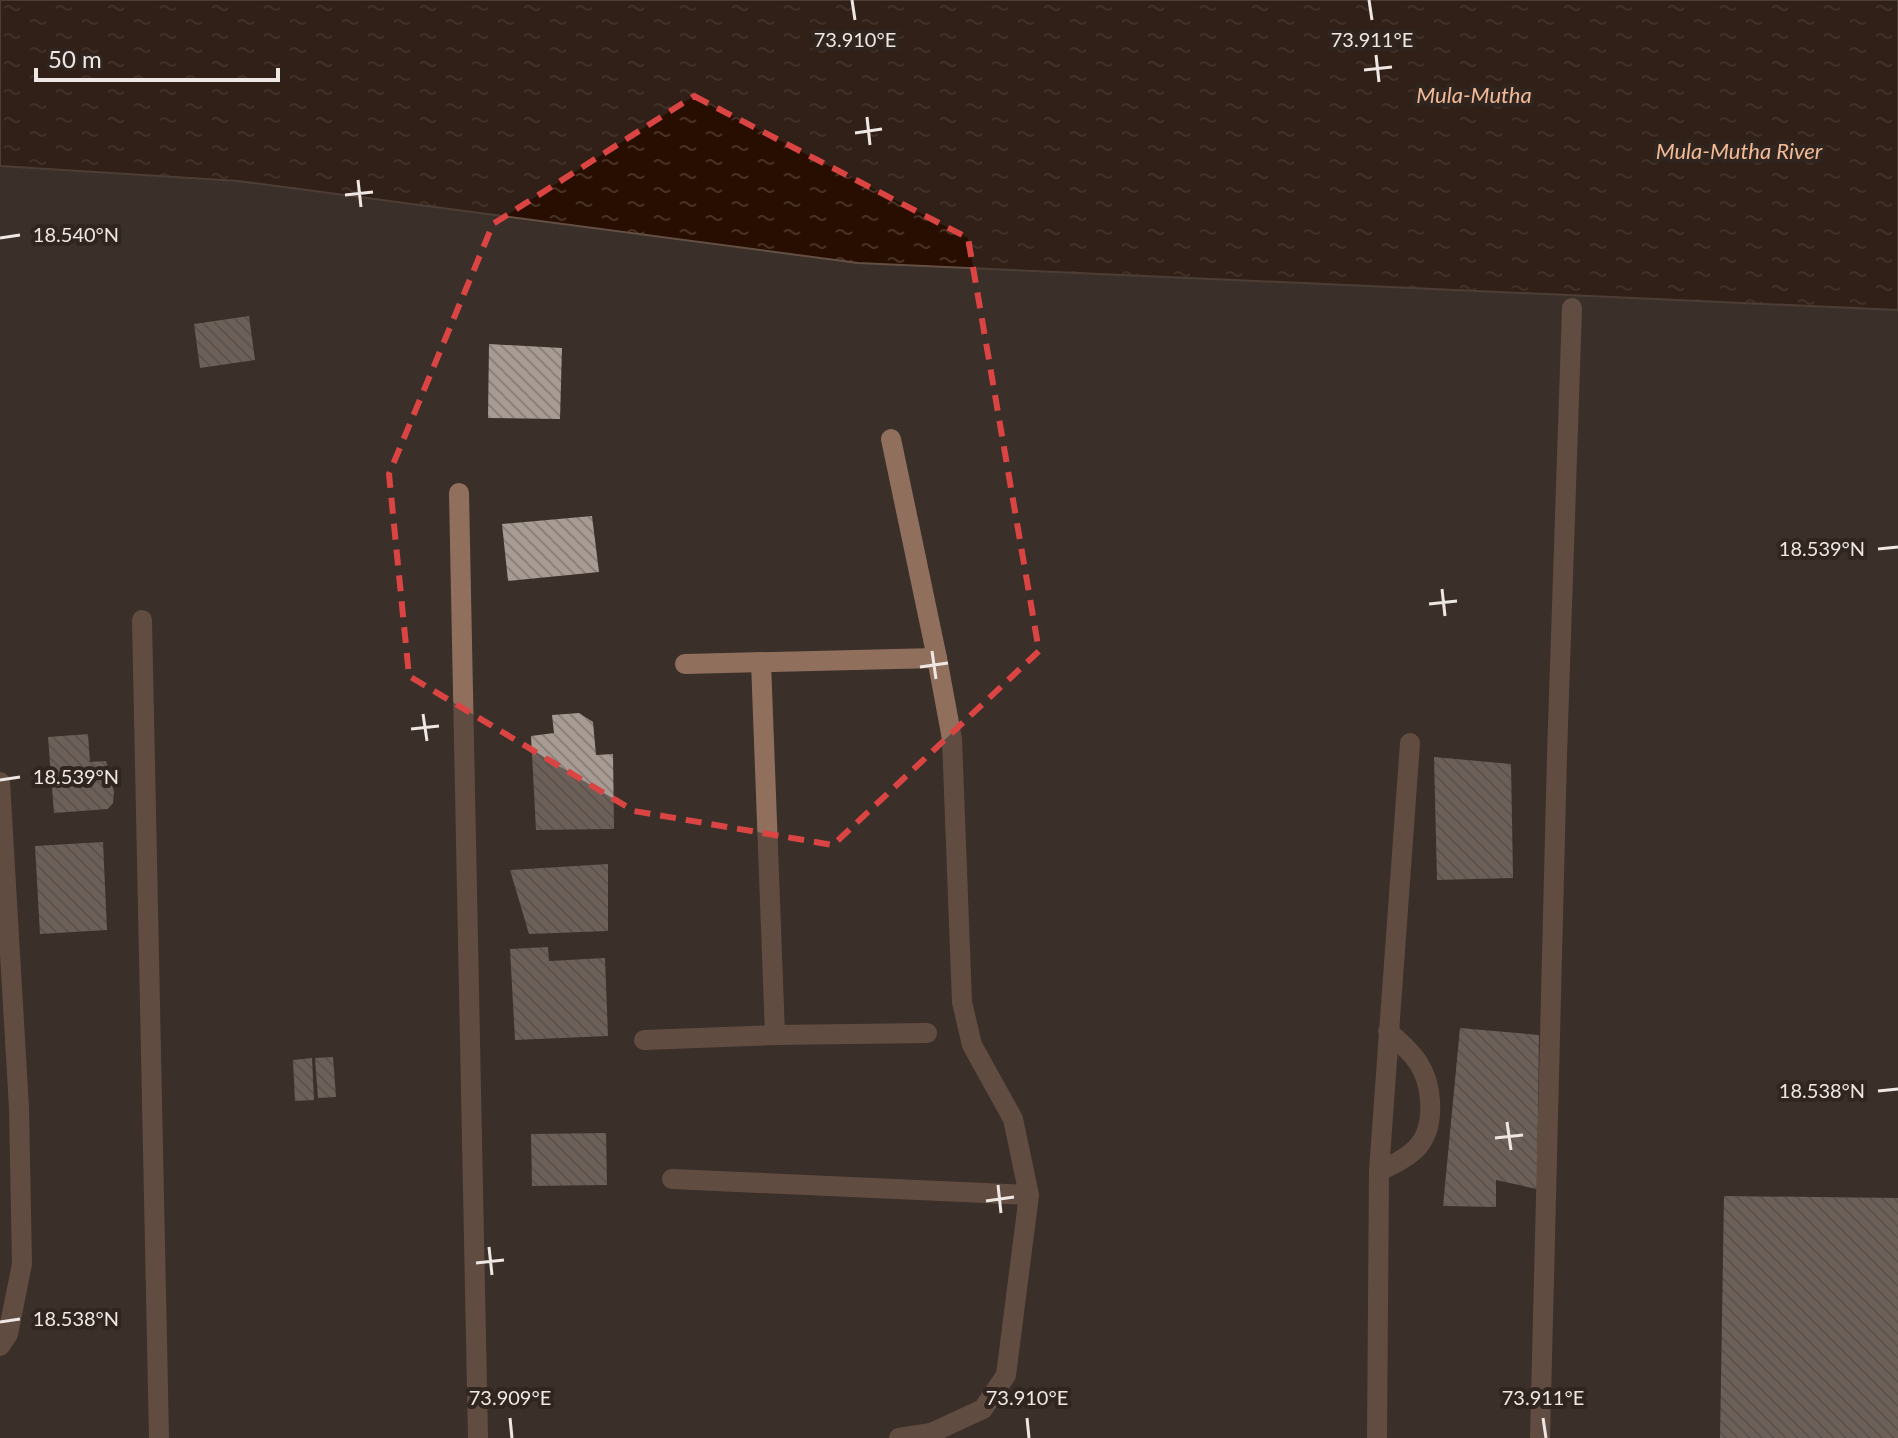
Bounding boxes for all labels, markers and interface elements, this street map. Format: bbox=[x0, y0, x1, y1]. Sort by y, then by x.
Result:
text: 73.910°E bbox=[814, 27, 896, 51]
text: 73.911°E bbox=[1331, 27, 1413, 51]
scale bar bbox=[36, 32, 278, 82]
text: 50 m bbox=[48, 44, 102, 73]
water label: Mula-Mutha bbox=[1416, 81, 1532, 108]
water label: Mula-Mutha River bbox=[1656, 137, 1823, 164]
text: 18.540°N bbox=[33, 222, 119, 246]
text: 18.539°N bbox=[1779, 536, 1865, 560]
text: 18.539°N bbox=[33, 764, 119, 788]
text: 18.538°N bbox=[1779, 1078, 1865, 1102]
text: 18.538°N bbox=[33, 1306, 119, 1330]
text: 73.909°E bbox=[469, 1385, 551, 1409]
text: 73.910°E bbox=[986, 1385, 1068, 1409]
text: 73.911°E bbox=[1502, 1385, 1584, 1409]

